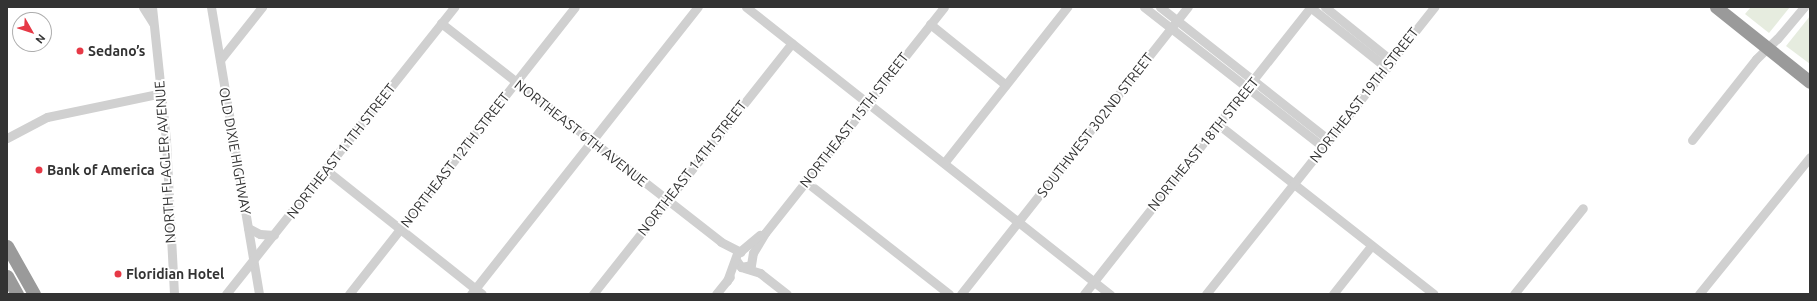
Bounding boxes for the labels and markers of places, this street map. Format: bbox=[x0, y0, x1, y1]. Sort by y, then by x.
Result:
place label: Sedano’s bbox=[88, 43, 145, 59]
marker: Sedano’s bbox=[75, 46, 85, 56]
place label: Bank of America bbox=[47, 162, 155, 178]
marker: Bank of America bbox=[34, 165, 44, 175]
place label: Floridian Hotel bbox=[126, 266, 224, 282]
marker: Floridian Hotel bbox=[113, 269, 123, 279]

